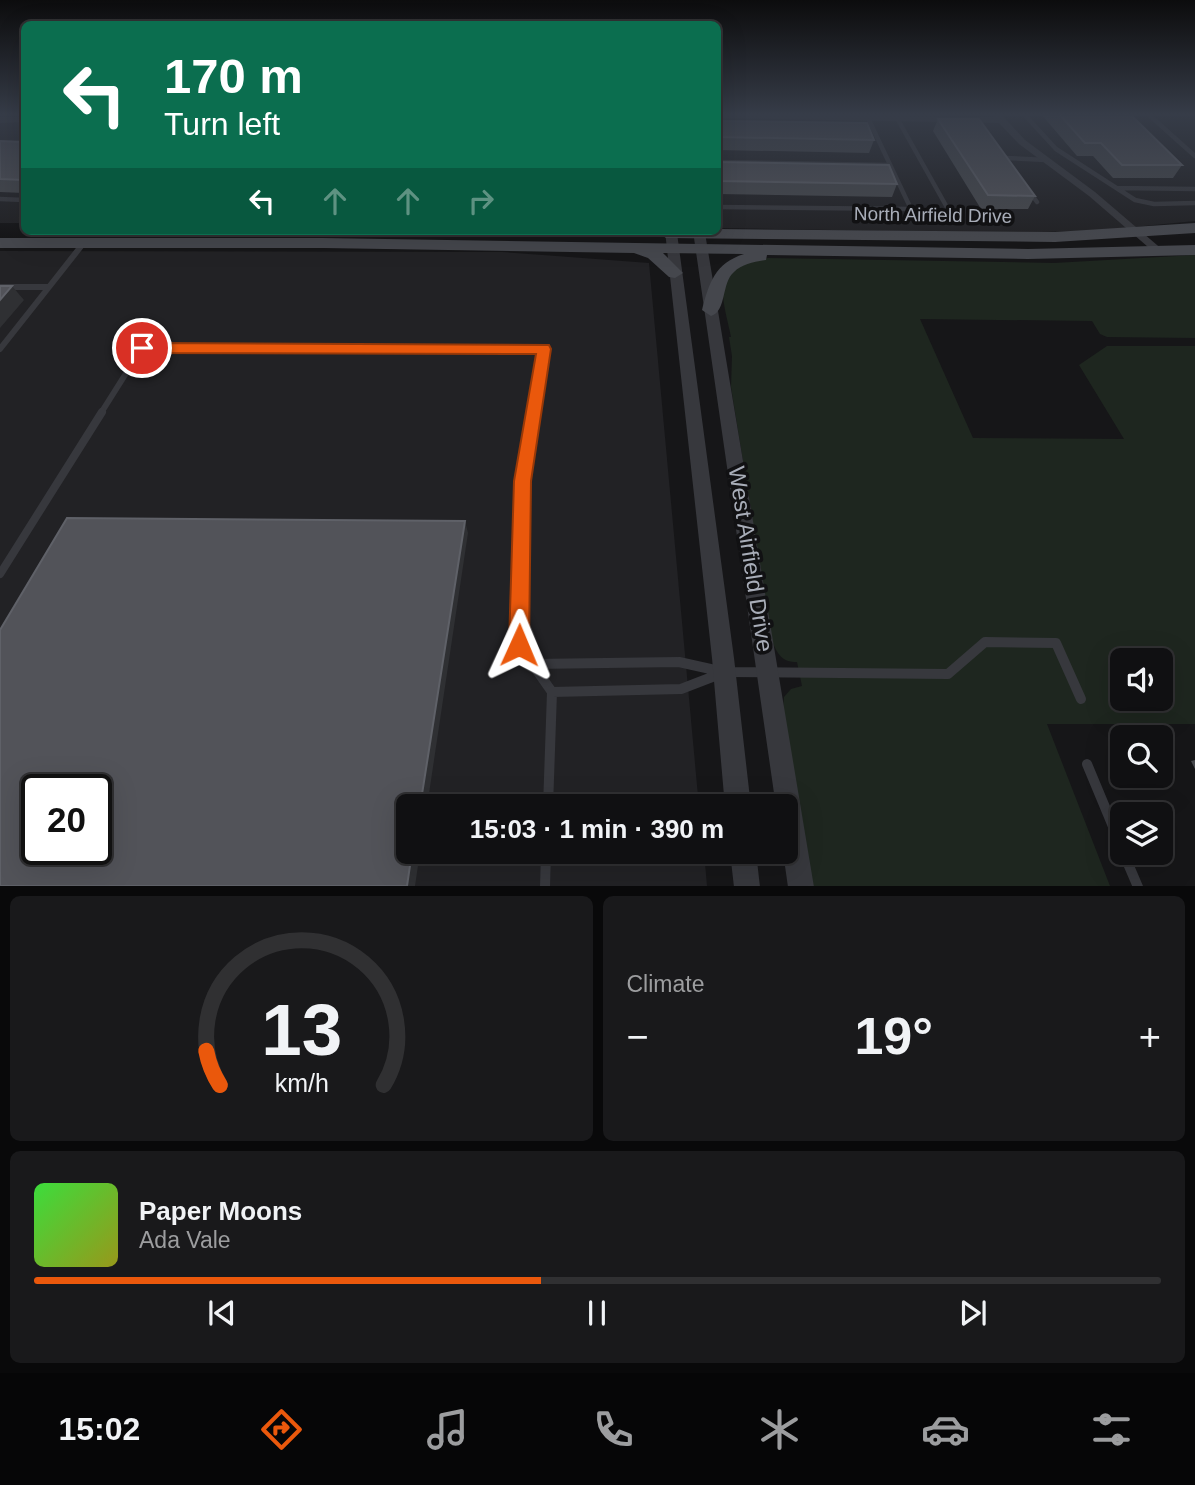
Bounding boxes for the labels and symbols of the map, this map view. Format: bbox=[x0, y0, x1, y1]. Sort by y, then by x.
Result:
street label: North Airfield Drive bbox=[854, 203, 1012, 227]
pin bbox=[112, 318, 172, 378]
street label: West Airfield Drive bbox=[723, 464, 779, 654]
position arrow bbox=[482, 608, 556, 682]
speed limit sign: 20 bbox=[21, 774, 112, 865]

